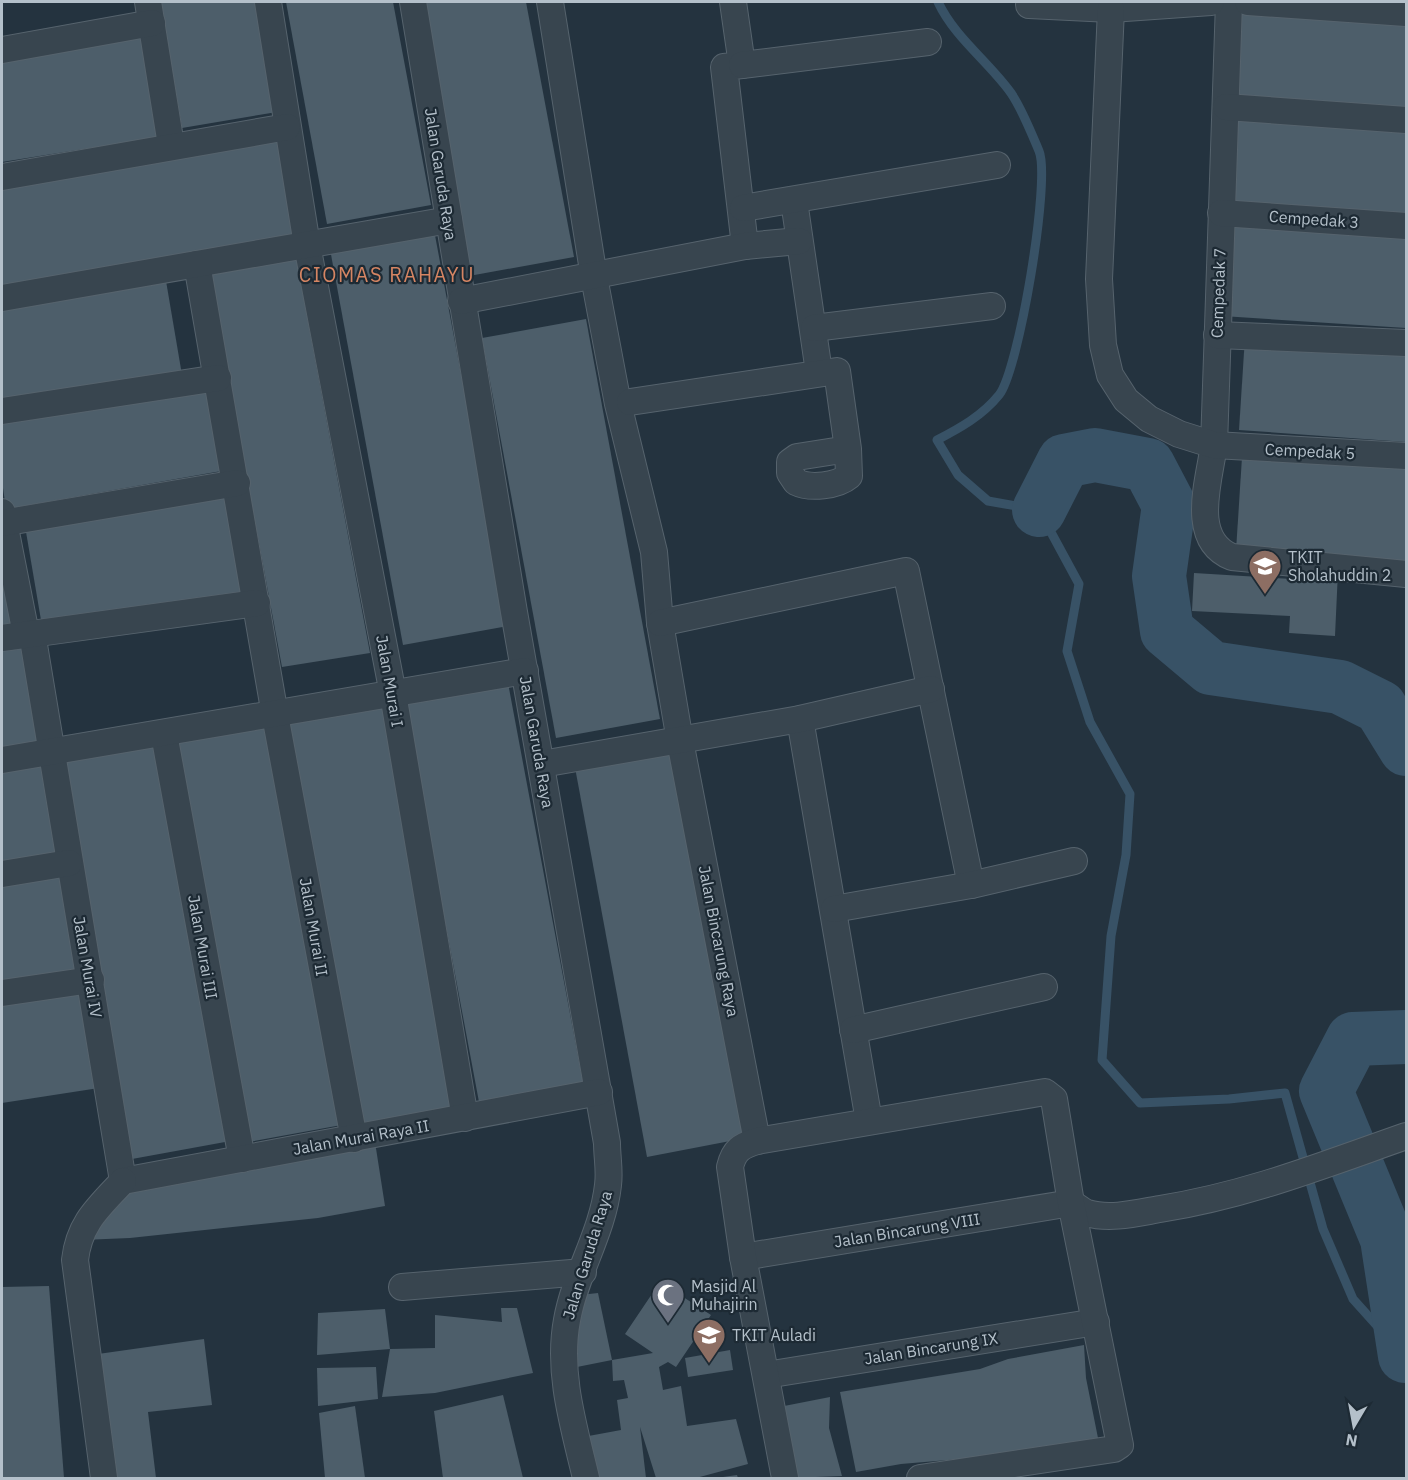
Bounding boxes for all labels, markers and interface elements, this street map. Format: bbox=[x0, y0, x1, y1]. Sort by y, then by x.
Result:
street label: Jalan Garuda Raya bbox=[421, 106, 461, 242]
street label: Cempedak 3 bbox=[1268, 206, 1360, 232]
street label: Cempedak 7 bbox=[1206, 247, 1230, 339]
district label: CIOMAS RAHAYU bbox=[299, 261, 475, 288]
street label: Cempedak 5 bbox=[1264, 439, 1356, 463]
place label: TKIT Sholahuddin 2 bbox=[1288, 547, 1391, 585]
school or university icon: TKIT Sholahuddin 2 bbox=[1247, 548, 1283, 595]
street label: Jalan Murai I bbox=[372, 633, 408, 729]
street label: Jalan Garuda Raya bbox=[516, 675, 559, 810]
street label: Jalan Bincarung Raya bbox=[695, 864, 744, 1019]
street label: Jalan Murai II bbox=[296, 876, 332, 978]
street label: Jalan Murai III bbox=[184, 893, 222, 1001]
street label: Jalan Murai IV bbox=[69, 915, 107, 1020]
street label: Jalan Murai Raya II bbox=[291, 1115, 431, 1159]
street label: Jalan Garuda Raya bbox=[558, 1188, 616, 1322]
street label: Jalan Bincarung VIII bbox=[832, 1209, 982, 1251]
place label: Masjid Al Muhajirin bbox=[691, 1276, 758, 1314]
mosque icon: Masjid Al Muhajirin bbox=[650, 1277, 686, 1324]
school or university icon: TKIT Auladi bbox=[691, 1317, 727, 1364]
place label: TKIT Auladi bbox=[732, 1325, 816, 1345]
street label: Jalan Bincarung IX bbox=[863, 1328, 999, 1368]
north arrow bbox=[1324, 1396, 1384, 1456]
text: N bbox=[1344, 1430, 1359, 1452]

